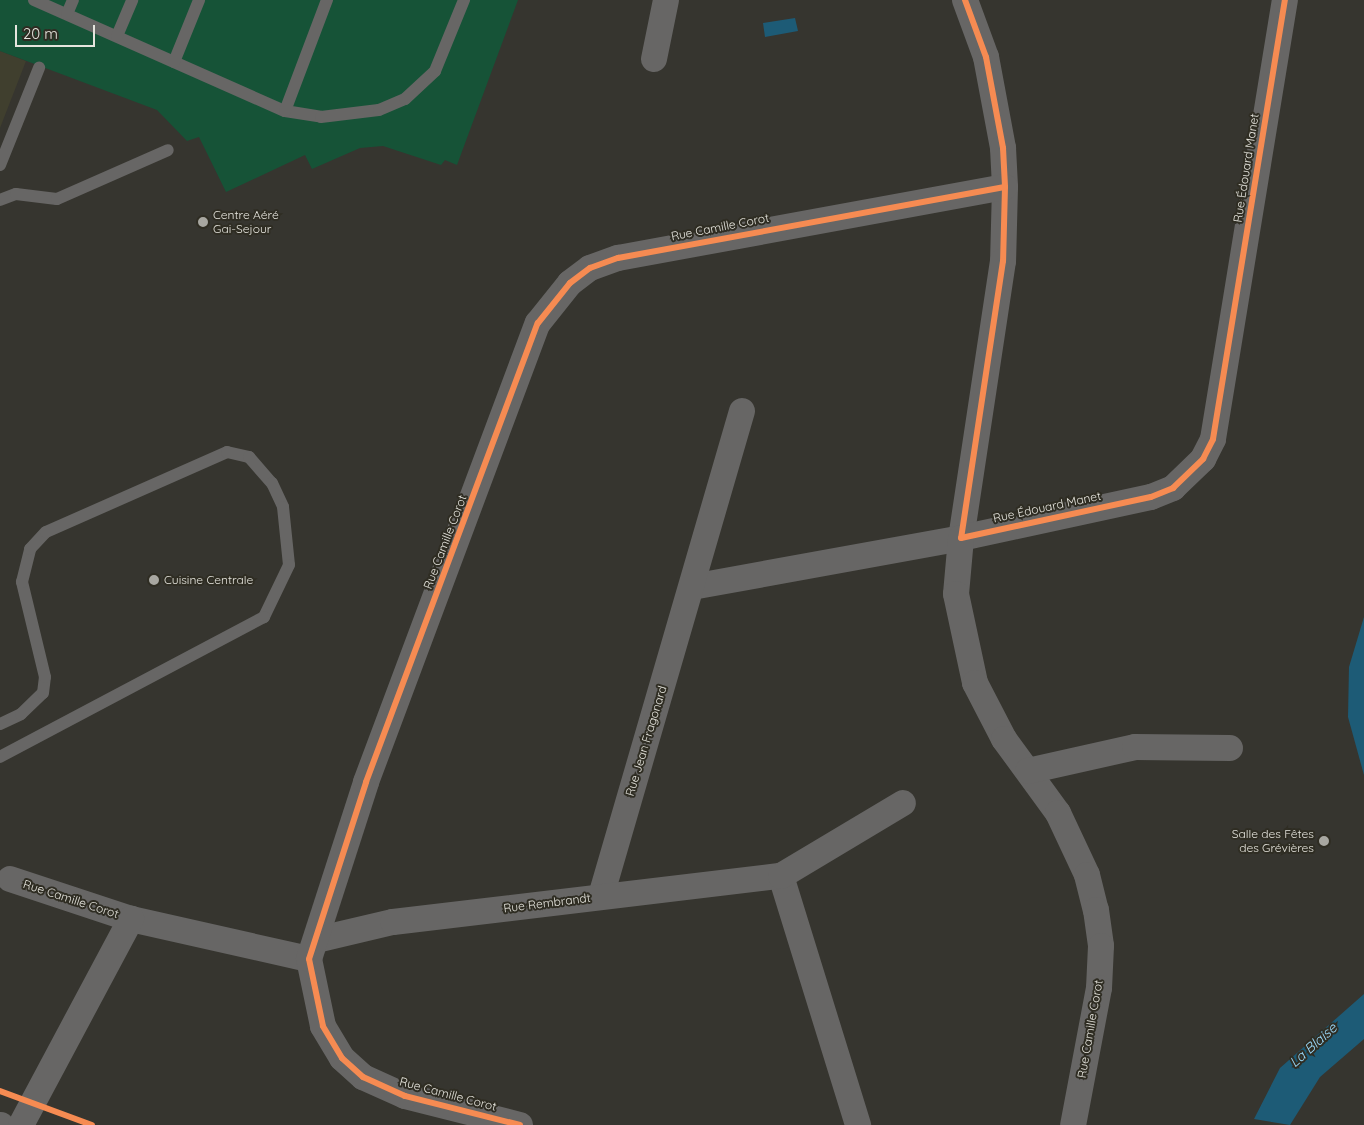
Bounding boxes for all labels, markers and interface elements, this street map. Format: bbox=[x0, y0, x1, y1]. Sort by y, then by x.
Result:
scale bar bbox=[18, 15, 98, 47]
text: 20 m bbox=[23, 24, 58, 43]
street label: Rue Édouard Manet bbox=[1230, 112, 1262, 224]
place label: Centre Aéré Gai-Sejour bbox=[213, 208, 279, 236]
street label: Rue Camille Corot bbox=[670, 210, 770, 244]
marker: Centre Aéré Gai-Sejour bbox=[197, 216, 209, 228]
street label: Rue Édouard Manet bbox=[992, 489, 1102, 525]
street label: Rue Camille Corot bbox=[420, 493, 470, 591]
place label: Cuisine Centrale bbox=[164, 573, 253, 587]
marker: Cuisine Centrale bbox=[148, 574, 160, 586]
street label: Rue Jean Fragonard bbox=[622, 684, 670, 798]
place label: Salle des Fêtes des Grévières bbox=[1232, 827, 1314, 855]
marker: Salle des Fêtes des Grévières bbox=[1318, 835, 1330, 847]
street label: Rue Camille Corot bbox=[21, 877, 121, 921]
street label: Rue Rembrandt bbox=[503, 891, 591, 915]
street label: Rue Camille Corot bbox=[1074, 979, 1106, 1079]
water label: La Blaise bbox=[1286, 1019, 1340, 1071]
street label: Rue Camille Corot bbox=[398, 1074, 498, 1114]

